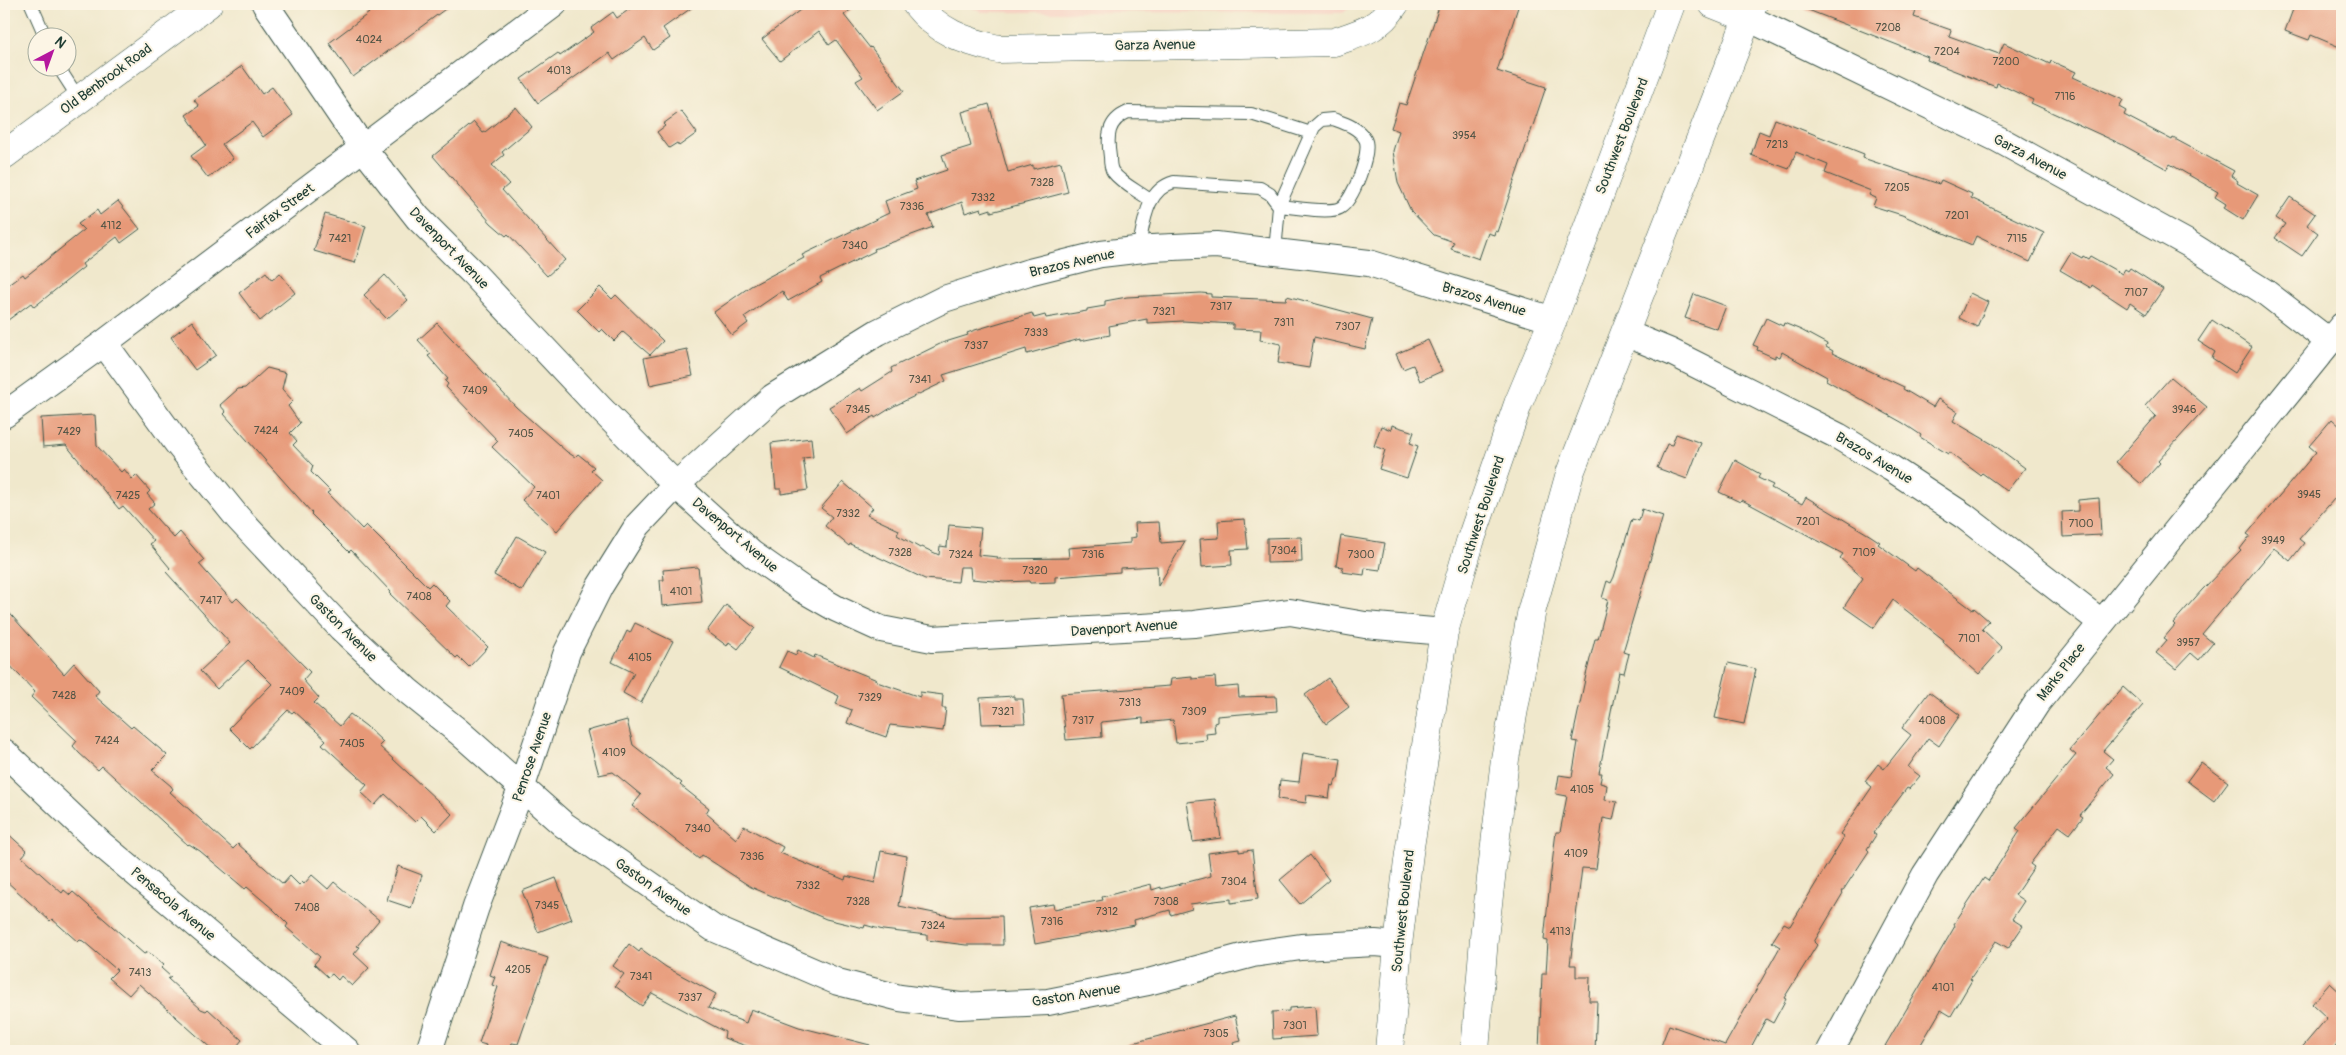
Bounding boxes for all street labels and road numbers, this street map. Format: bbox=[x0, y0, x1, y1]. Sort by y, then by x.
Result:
street label: Garza Avenue bbox=[1115, 36, 1196, 54]
street label: Old Benbrook Road bbox=[57, 40, 155, 118]
street label: Southwest Boulevard bbox=[1592, 75, 1652, 197]
street label: Garza Avenue bbox=[1990, 131, 2070, 183]
street label: Fairfax Street bbox=[242, 180, 318, 242]
street label: Davenport Avenue bbox=[406, 204, 492, 292]
street label: Brazos Avenue bbox=[1028, 245, 1116, 281]
street label: Brazos Avenue bbox=[1440, 278, 1528, 320]
street label: Brazos Avenue bbox=[1833, 428, 1916, 488]
street label: Southwest Boulevard bbox=[1454, 454, 1508, 576]
street label: Davenport Avenue bbox=[689, 494, 782, 576]
street label: Gaston Avenue bbox=[305, 590, 381, 666]
street label: Davenport Avenue bbox=[1070, 616, 1178, 640]
street label: Marks Place bbox=[2033, 640, 2089, 704]
street label: Penrose Avenue bbox=[509, 710, 555, 804]
street label: Southwest Boulevard bbox=[1388, 849, 1418, 973]
street label: Gaston Avenue bbox=[612, 854, 694, 920]
street label: Pensacola Avenue bbox=[127, 864, 219, 944]
street label: Gaston Avenue bbox=[1031, 980, 1121, 1010]

